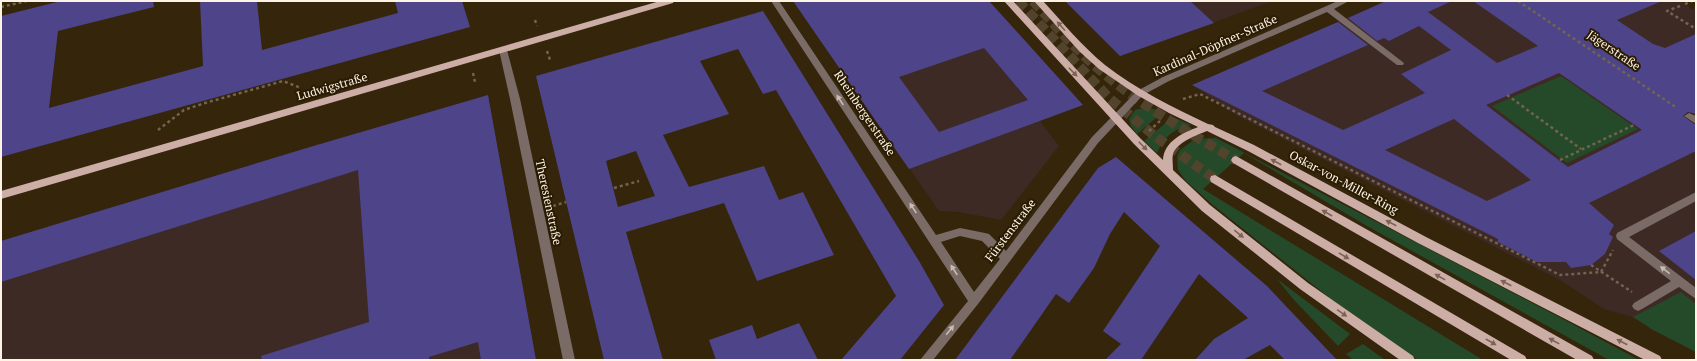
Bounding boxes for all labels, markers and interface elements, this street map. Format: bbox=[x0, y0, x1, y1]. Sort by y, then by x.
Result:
street label: Kardinal-Döpfner-Straße bbox=[1151, 11, 1279, 79]
one-way arrow bbox=[1056, 20, 1065, 31]
street label: Jägerstraße bbox=[1584, 27, 1644, 73]
one-way arrow bbox=[1069, 67, 1078, 77]
street label: Rheinbergerstraße bbox=[831, 68, 899, 158]
street label: Ludwigstraße bbox=[295, 69, 369, 103]
one-way arrow bbox=[837, 94, 844, 105]
one-way arrow bbox=[1138, 141, 1148, 151]
street label: Oskar-von-Miller-Ring bbox=[1287, 147, 1402, 217]
street label: Theresienstraße bbox=[533, 158, 565, 246]
one-way arrow bbox=[1270, 158, 1282, 165]
street label: Fürstenstraße bbox=[981, 196, 1039, 264]
one-way arrow bbox=[909, 202, 916, 214]
one-way arrow bbox=[1321, 210, 1333, 217]
one-way arrow bbox=[1385, 220, 1397, 226]
one-way arrow bbox=[1233, 230, 1244, 238]
one-way arrow bbox=[1338, 253, 1350, 260]
one-way arrow bbox=[950, 265, 958, 276]
one-way arrow bbox=[1660, 266, 1671, 275]
one-way arrow bbox=[1434, 273, 1446, 280]
one-way arrow bbox=[1500, 279, 1512, 286]
one-way arrow bbox=[1337, 309, 1347, 317]
one-way arrow bbox=[946, 325, 954, 336]
one-way arrow bbox=[1548, 337, 1559, 344]
one-way arrow bbox=[1485, 339, 1497, 346]
one-way arrow bbox=[1616, 339, 1628, 345]

